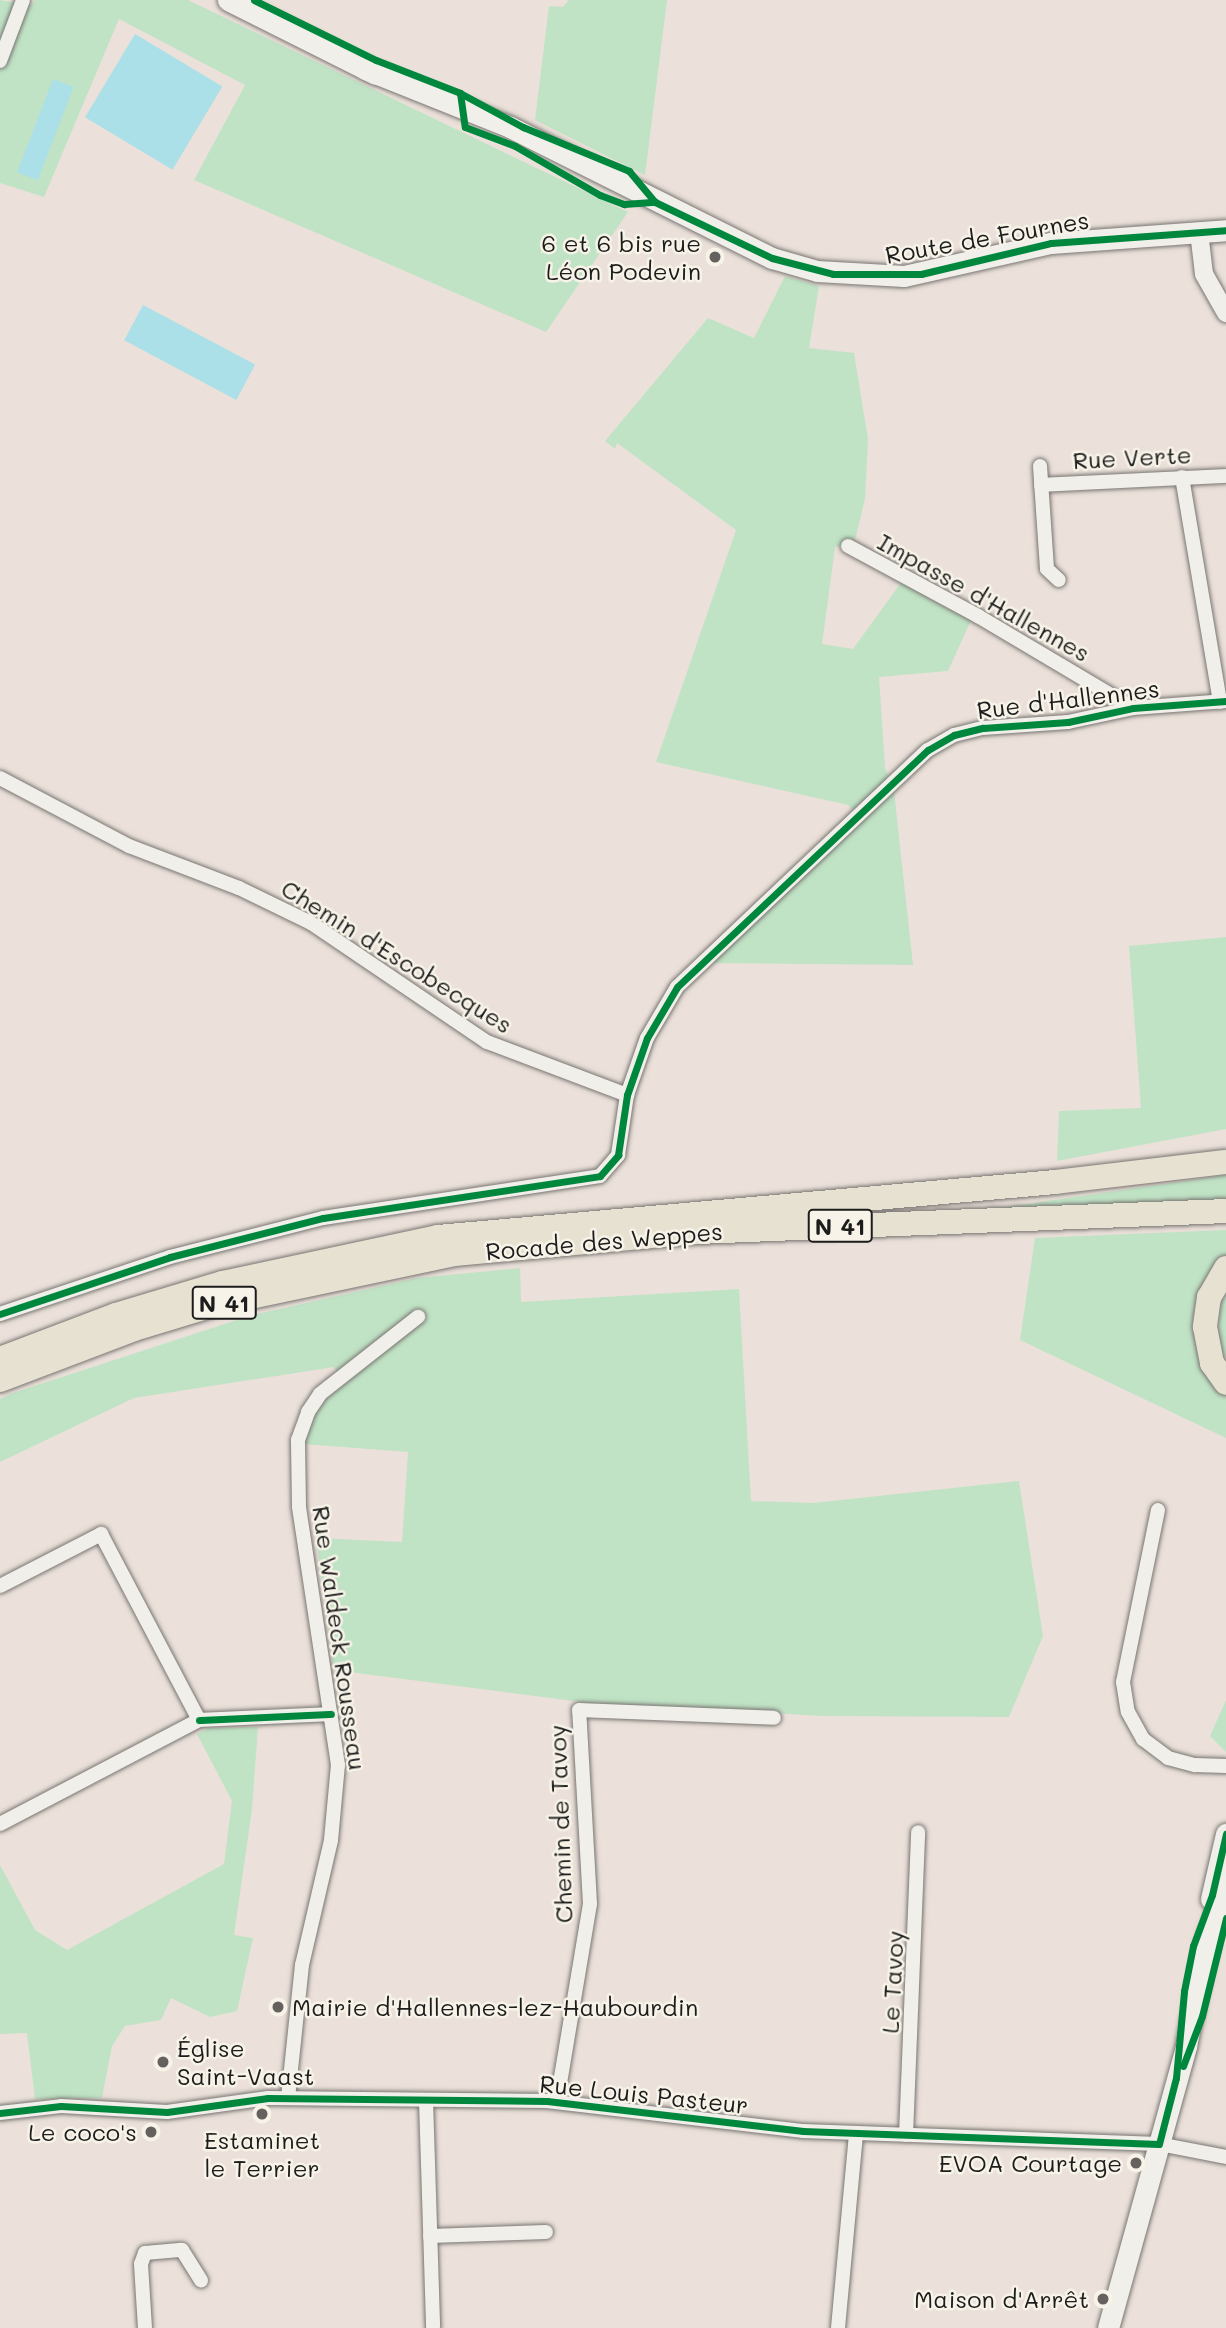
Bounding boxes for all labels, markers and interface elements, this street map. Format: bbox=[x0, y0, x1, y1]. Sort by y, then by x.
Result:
street label: Route de Fournes bbox=[883, 205, 1091, 269]
place label: 6 et 6 bis rue Léon Podevin bbox=[542, 229, 701, 285]
marker: 6 et 6 bis rue Léon Podevin bbox=[707, 249, 723, 265]
street label: Rue Verte bbox=[1072, 440, 1192, 474]
street label: Impasse d'Hallennes bbox=[873, 527, 1095, 667]
street label: Rue d'Hallennes bbox=[975, 674, 1161, 724]
street label: Chemin d'Escobecques bbox=[276, 873, 518, 1039]
road number: N 41 bbox=[807, 1206, 873, 1246]
street label: Rocade des Weppes bbox=[484, 1216, 724, 1266]
road number: N 41 bbox=[191, 1284, 257, 1322]
street label: Rue Waldeck Rousseau bbox=[307, 1504, 373, 1772]
street label: Chemin de Tavoy bbox=[542, 1724, 578, 1924]
street label: Le Tavoy bbox=[875, 1930, 909, 2034]
place label: Mairie d'Hallennes-lez-Haubourdin bbox=[292, 1993, 698, 2021]
marker: Mairie d'Hallennes-lez-Haubourdin bbox=[270, 1999, 286, 2015]
place label: Église Saint-Vaast bbox=[177, 2034, 314, 2090]
marker: Église Saint-Vaast bbox=[155, 2054, 171, 2070]
street label: Rue Louis Pasteur bbox=[538, 2069, 750, 2119]
marker: Estaminet le Terrier bbox=[254, 2106, 270, 2122]
place label: Le coco's bbox=[28, 2118, 137, 2146]
marker: Le coco's bbox=[143, 2124, 159, 2140]
place label: Estaminet le Terrier bbox=[204, 2126, 320, 2182]
place label: EVOA Courtage bbox=[939, 2149, 1122, 2177]
marker: EVOA Courtage bbox=[1128, 2155, 1144, 2171]
place label: Maison d'Arrêt bbox=[914, 2285, 1089, 2313]
marker: Maison d'Arrêt bbox=[1095, 2291, 1111, 2307]

